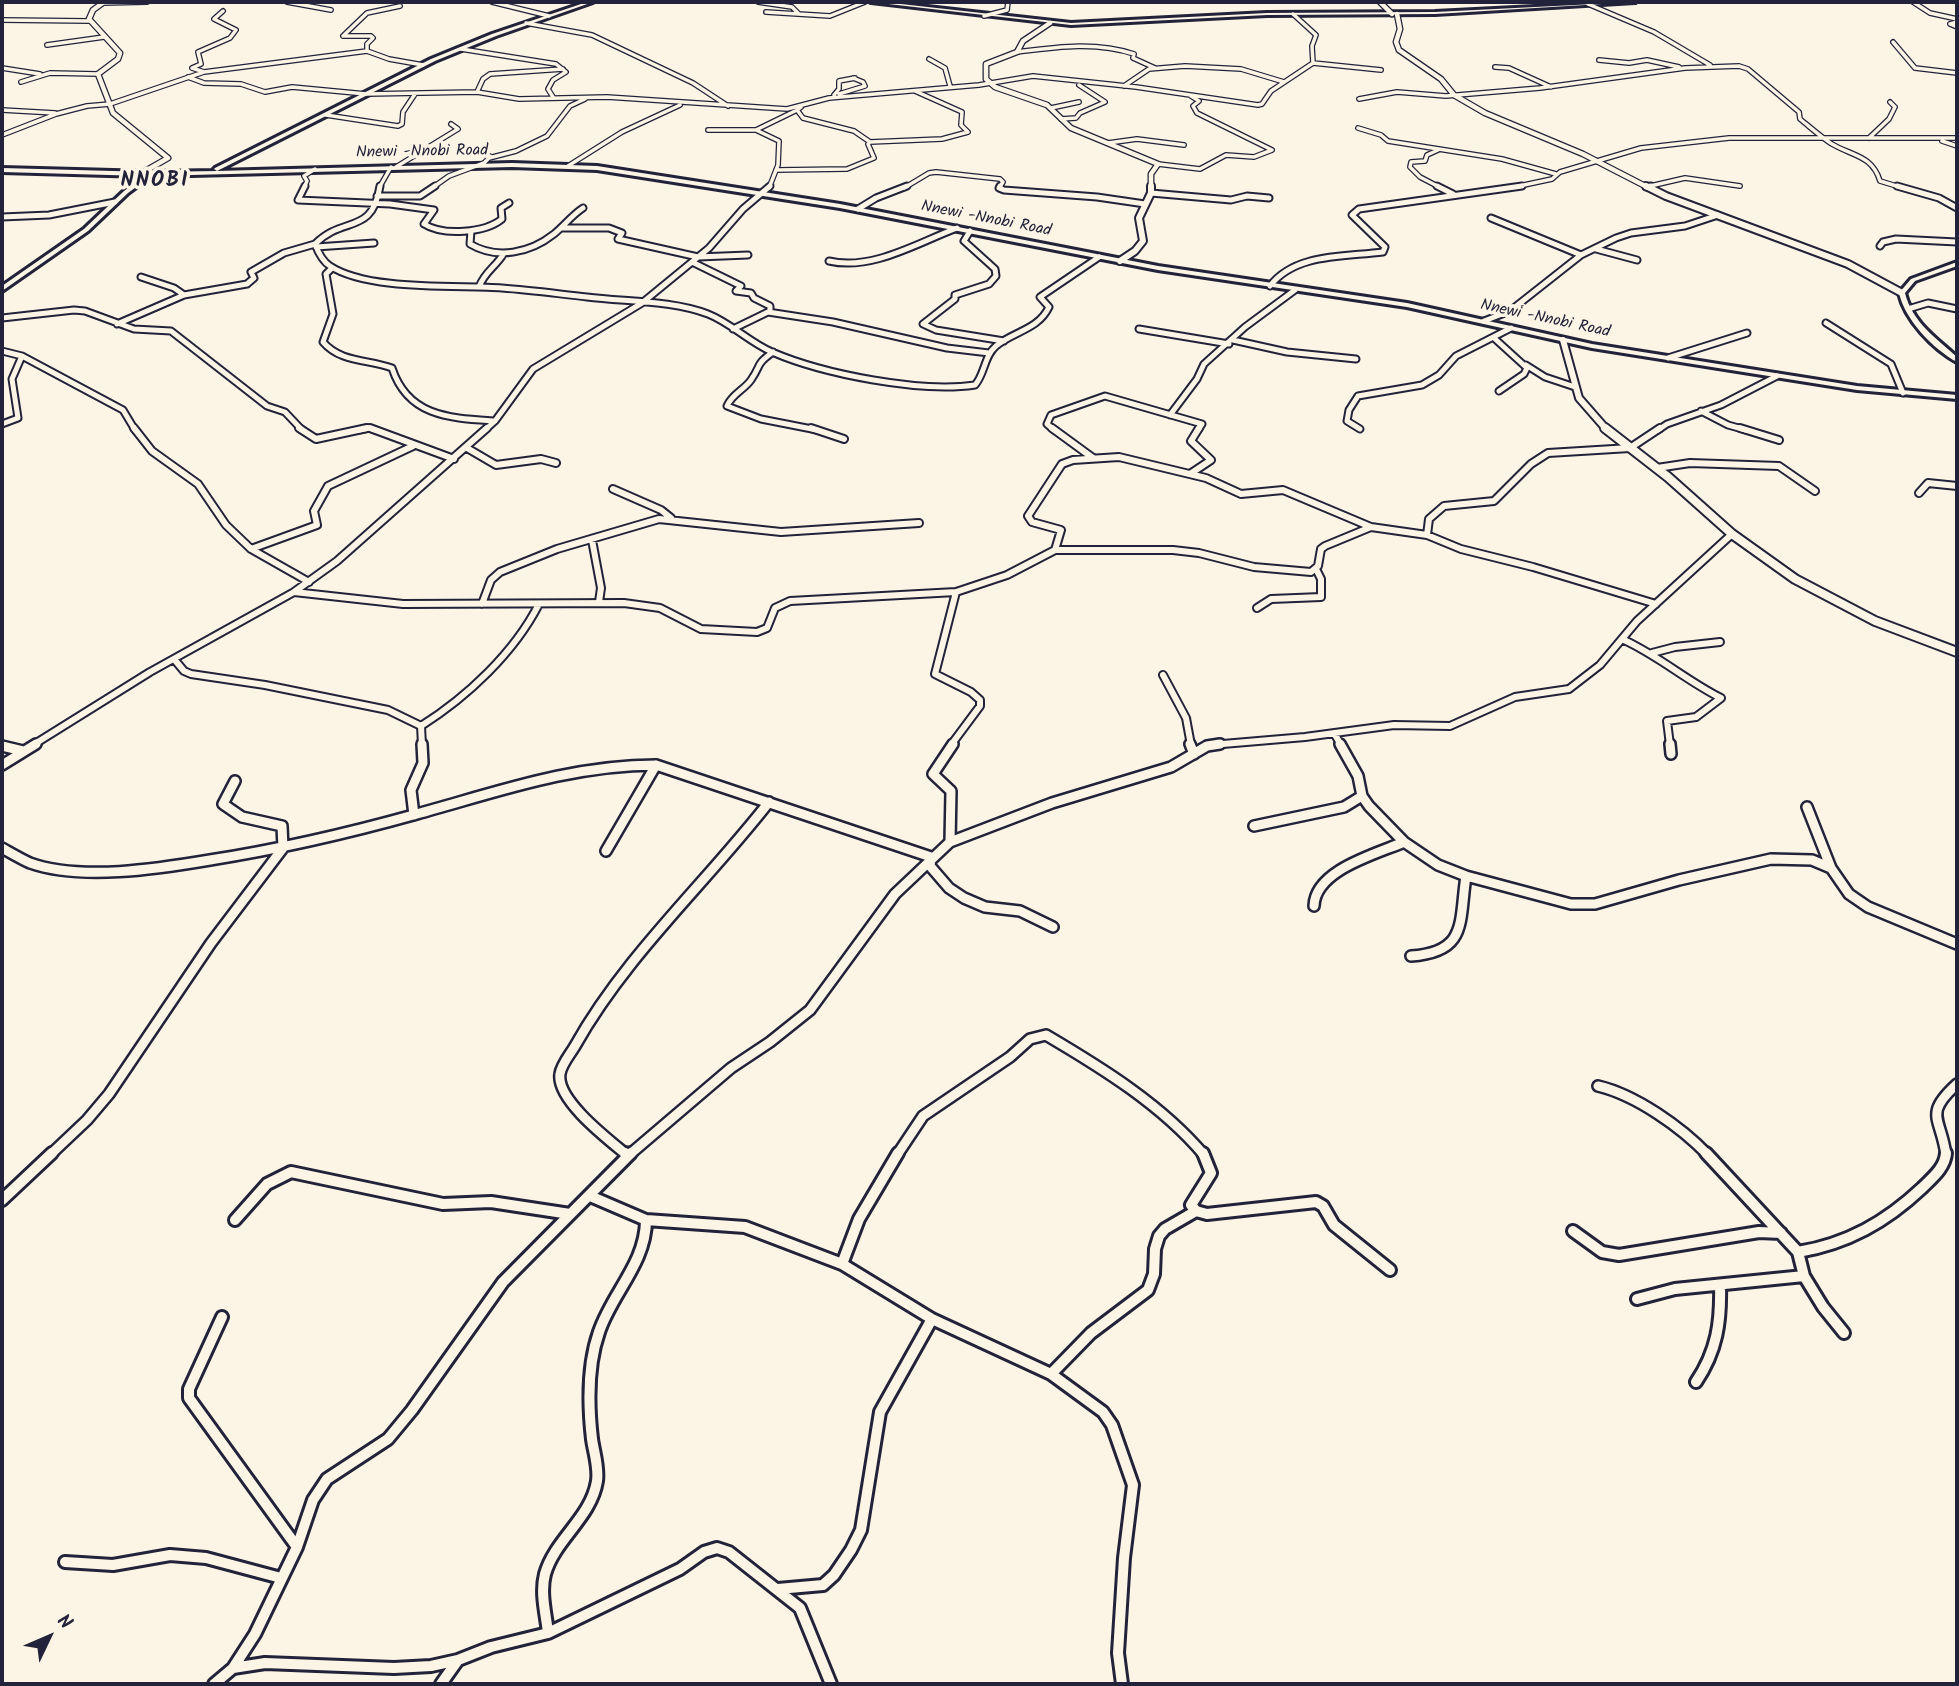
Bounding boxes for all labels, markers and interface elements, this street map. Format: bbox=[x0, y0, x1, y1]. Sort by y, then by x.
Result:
street label: Nnewi -Nnobi Road bbox=[356, 142, 488, 164]
district label: NNOBI bbox=[121, 169, 189, 195]
street label: Nnewi -Nnobi Road bbox=[919, 198, 1053, 242]
street label: Nnewi -Nnobi Road bbox=[1478, 297, 1612, 343]
north arrow bbox=[14, 1602, 84, 1672]
text: N bbox=[49, 1608, 79, 1637]

